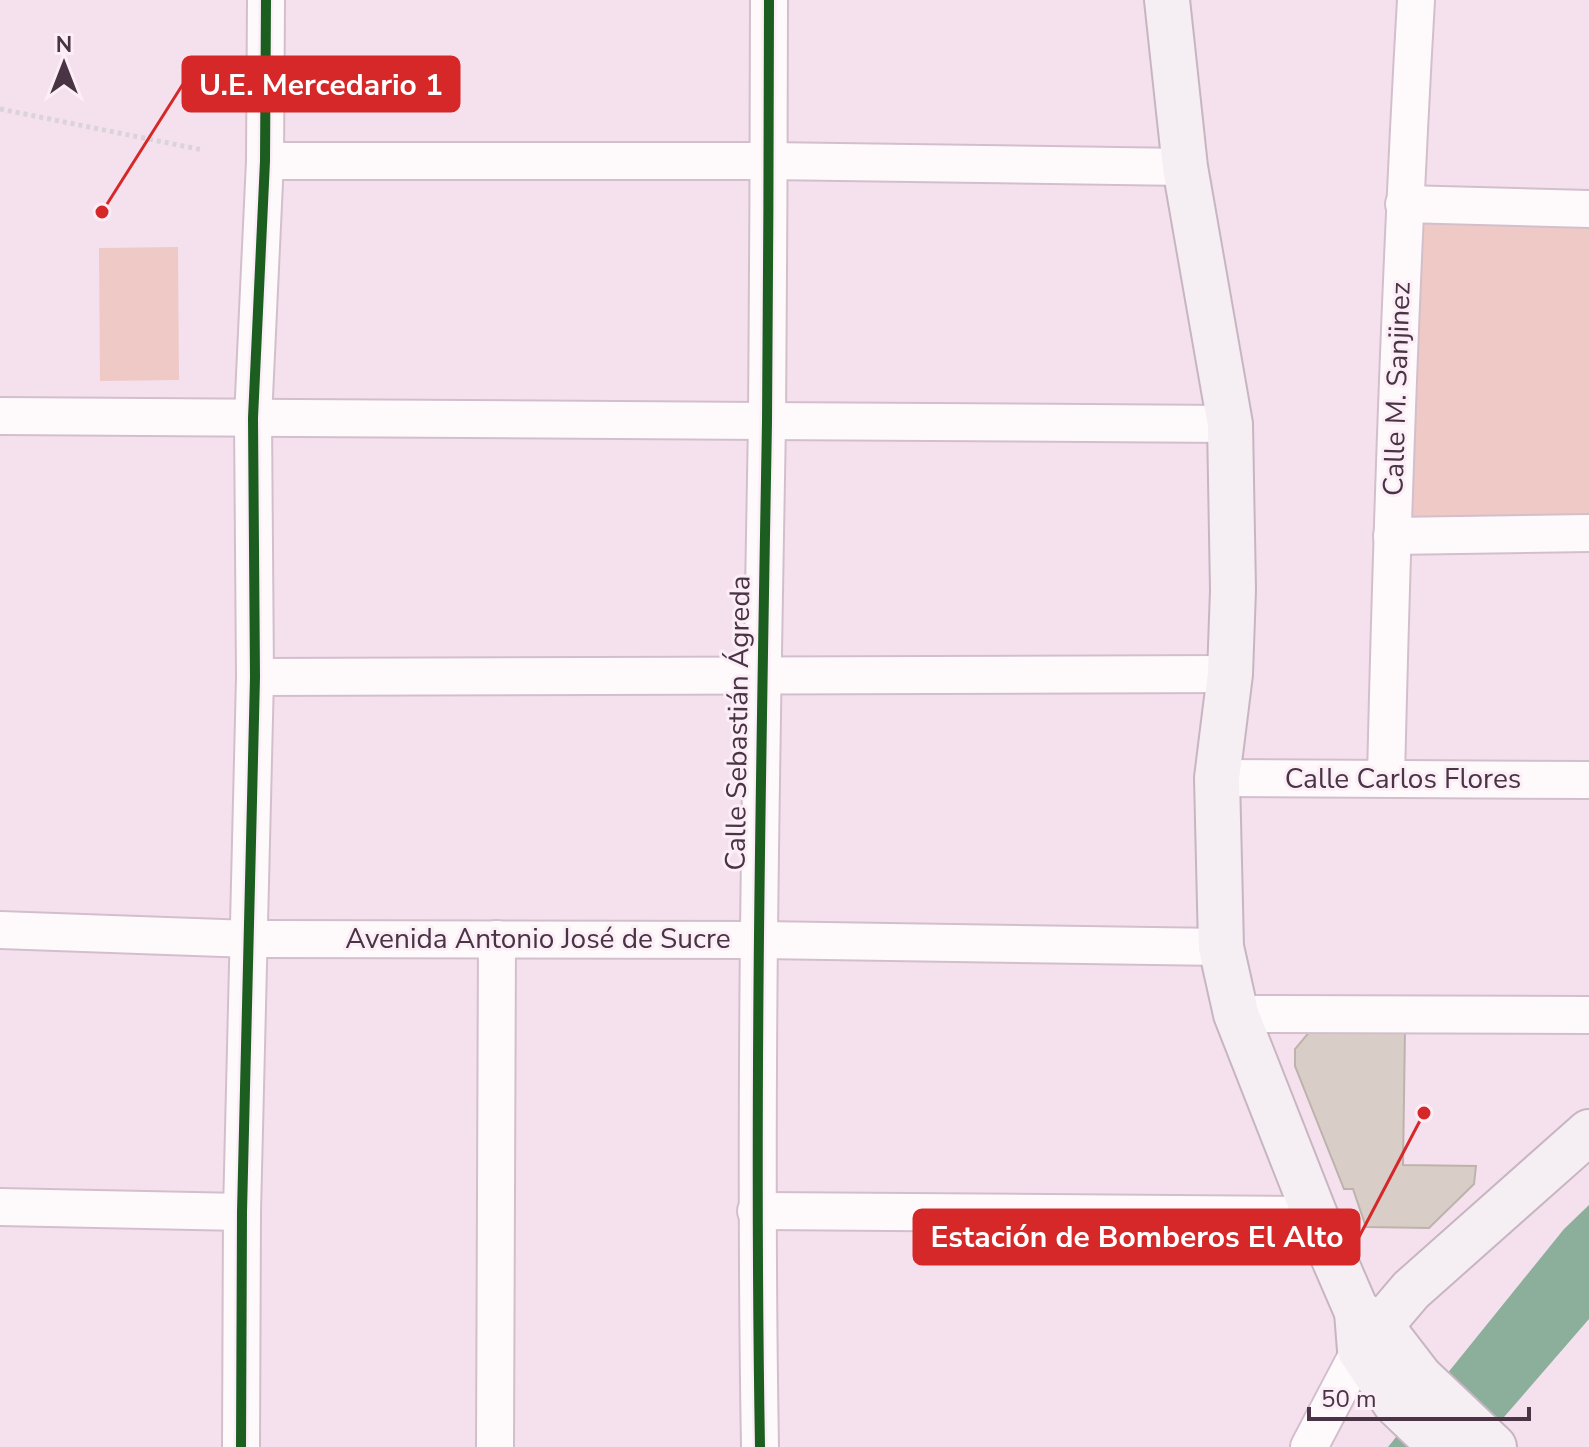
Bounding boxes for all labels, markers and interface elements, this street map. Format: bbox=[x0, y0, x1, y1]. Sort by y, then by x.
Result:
north arrow bbox=[24, 24, 104, 104]
text: N bbox=[56, 30, 72, 60]
callout: U.E. Mercedario 1 bbox=[183, 57, 459, 111]
text: U.E. Mercedario 1 bbox=[199, 65, 443, 106]
street label: Calle M. Sanjinez bbox=[1374, 281, 1420, 497]
street label: Calle Sebastián Ágreda bbox=[716, 575, 760, 871]
street label: Calle Carlos Flores bbox=[1285, 760, 1521, 798]
street label: Avenida Antonio José de Sucre bbox=[345, 920, 731, 958]
callout: Estación de Bomberos El Alto bbox=[914, 1210, 1359, 1264]
text: Estación de Bomberos El Alto bbox=[930, 1217, 1344, 1258]
scale bar bbox=[1309, 1371, 1529, 1421]
text: 50 m bbox=[1321, 1383, 1377, 1415]

